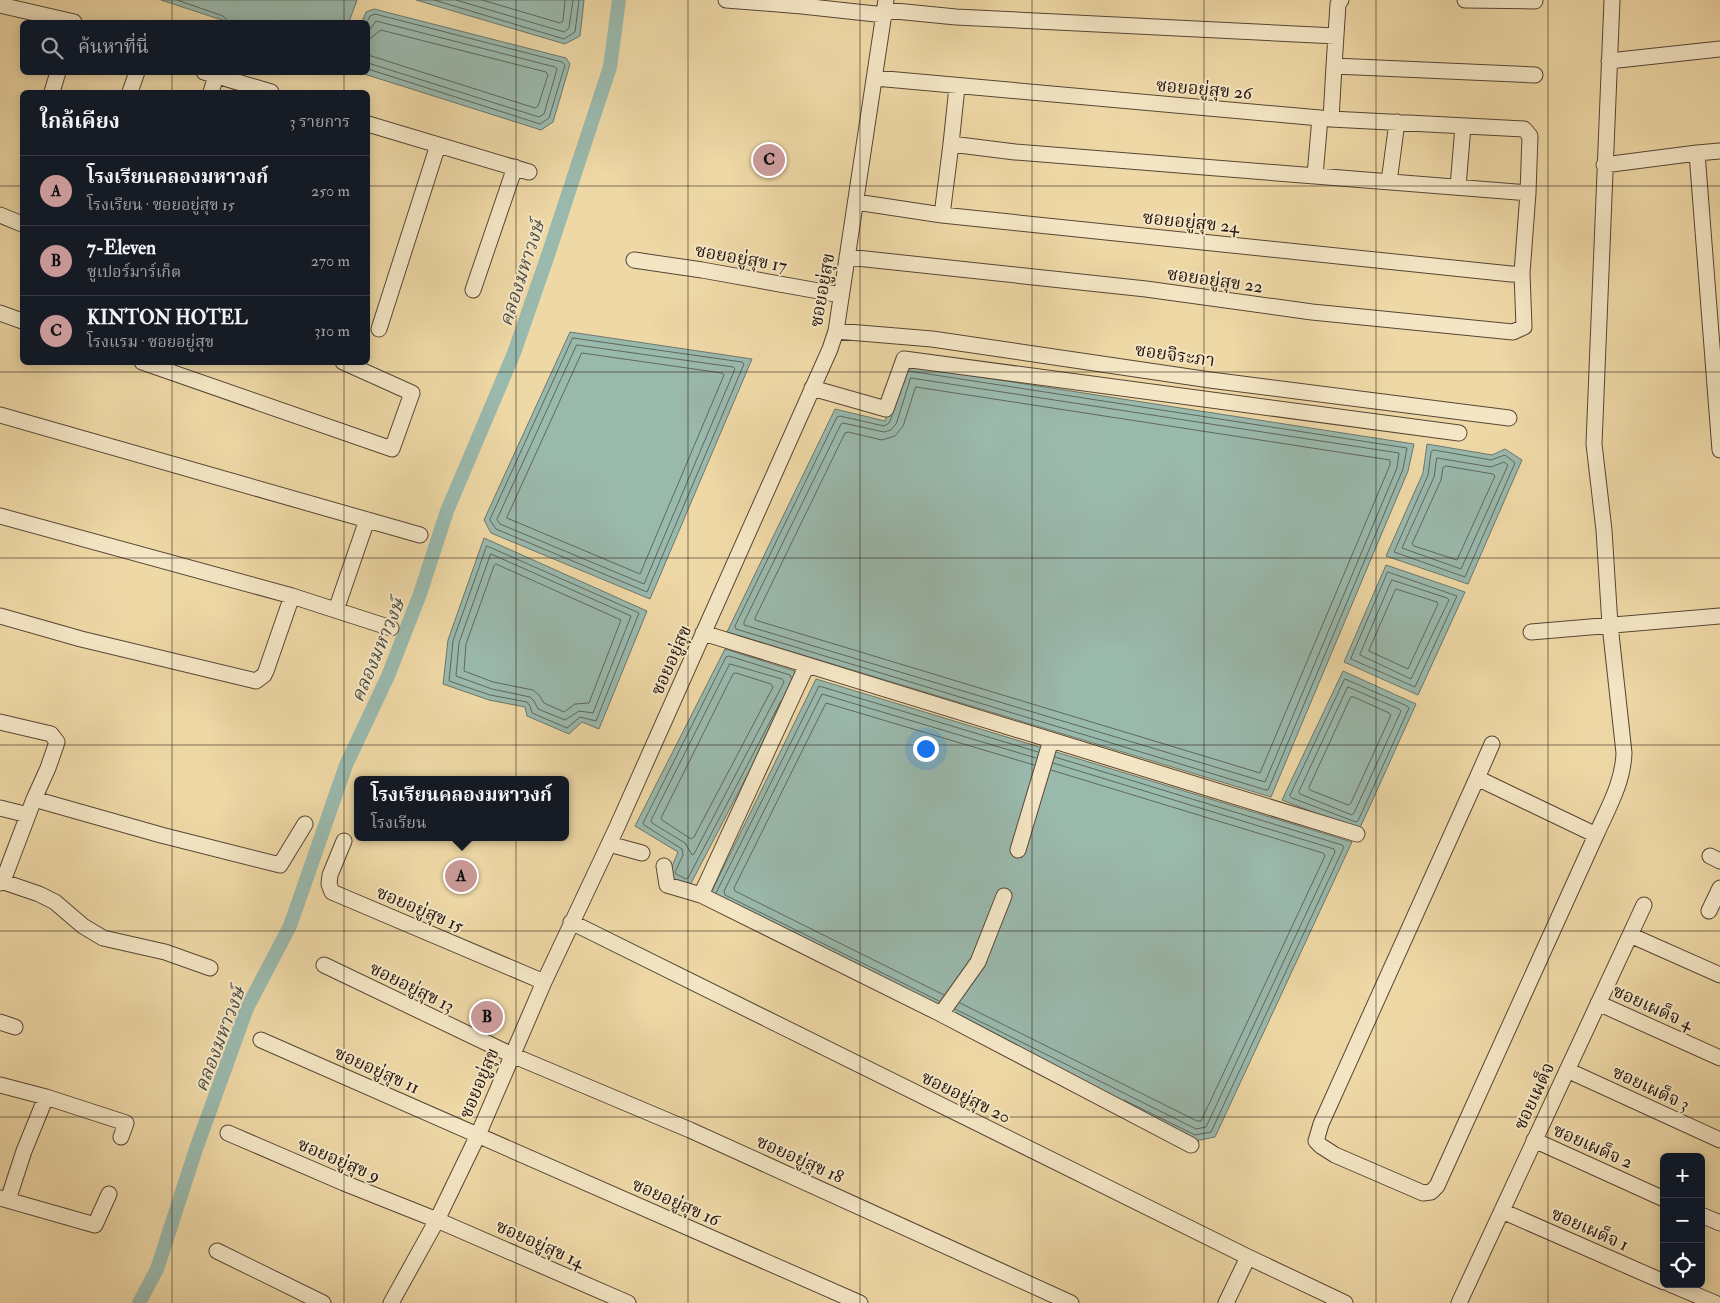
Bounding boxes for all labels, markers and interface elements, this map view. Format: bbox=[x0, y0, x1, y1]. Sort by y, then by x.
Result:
search box bbox=[20, 20, 370, 75]
icon: search bbox=[38, 34, 66, 62]
text: ค้นหาที่นี่ bbox=[78, 35, 149, 59]
street label: ซอยอยู่สุข 26 bbox=[1155, 74, 1254, 105]
text: ใกล้เคียง bbox=[40, 108, 120, 135]
text: 3 รายการ bbox=[290, 112, 350, 132]
pin: C bbox=[753, 141, 785, 179]
text: โรงเรียนคลองมหาวงก์ bbox=[87, 165, 268, 189]
text: A bbox=[51, 181, 61, 201]
text: 250 m bbox=[311, 181, 350, 201]
text: โรงเรียน · ซอยอยู่สุข 15 bbox=[87, 195, 235, 215]
street label: ซอยอยู่สุข 24 bbox=[1141, 206, 1242, 239]
water label: คลองมหาวงษ์ bbox=[494, 214, 551, 329]
text: 7-Eleven bbox=[87, 236, 156, 260]
street label: ซอยอยู่สุข 17 bbox=[693, 239, 789, 278]
text: B bbox=[51, 251, 61, 271]
text: 270 m bbox=[311, 251, 350, 271]
street label: ซอยอยู่สุข bbox=[805, 251, 840, 329]
text: ซูเปอร์มาร์เก็ต bbox=[87, 262, 181, 282]
street label: ซอยอยู่สุข 22 bbox=[1166, 262, 1264, 299]
text: KINTON HOTEL bbox=[87, 306, 248, 330]
text: C bbox=[50, 321, 62, 341]
text: 310 m bbox=[314, 321, 350, 341]
text: โรงแรม · ซอยอยู่สุข bbox=[87, 332, 214, 352]
street label: ซอยจิระภา bbox=[1133, 339, 1216, 372]
water label: คลองมหาวงษ์ bbox=[345, 592, 412, 706]
street label: ซอยอยู่สุข bbox=[646, 621, 697, 699]
your location bbox=[913, 736, 939, 762]
popup bbox=[354, 776, 569, 841]
text: โรงเรียนคลองมหาวงก์ bbox=[371, 783, 552, 807]
text: โรงเรียน bbox=[371, 813, 426, 833]
pin: A bbox=[445, 857, 477, 895]
street label: ซอยอยู่สุข 15 bbox=[373, 881, 467, 938]
street label: ซอยอยู่สุข 13 bbox=[366, 957, 458, 1018]
street label: ซอยเผด็จ 4 bbox=[1609, 980, 1698, 1036]
water label: คลองมหาวงษ์ bbox=[189, 981, 252, 1095]
pin: B bbox=[471, 998, 503, 1036]
street label: ซอยอยู่สุข 11 bbox=[330, 1041, 423, 1100]
street label: ซอยอยู่สุข bbox=[454, 1044, 505, 1122]
street label: ซอยเผด็จ bbox=[1509, 1059, 1560, 1134]
street label: ซอยเผด็จ 3 bbox=[1608, 1061, 1693, 1116]
street label: ซอยอยู่สุข 20 bbox=[917, 1066, 1014, 1129]
street label: ซอยเผด็จ 2 bbox=[1549, 1119, 1636, 1174]
street label: ซอยอยู่สุข 18 bbox=[753, 1130, 847, 1189]
street label: ซอยอยู่สุข 9 bbox=[294, 1133, 384, 1188]
map controls bbox=[1660, 1153, 1705, 1288]
button: + bbox=[1660, 1153, 1705, 1198]
street label: ซอยอยู่สุข 16 bbox=[628, 1173, 724, 1232]
button: − bbox=[1660, 1198, 1705, 1243]
street label: ซอยเผด็จ 1 bbox=[1548, 1202, 1632, 1257]
street label: ซอยอยู่สุข 14 bbox=[492, 1215, 589, 1275]
button: locate bbox=[1660, 1243, 1705, 1288]

